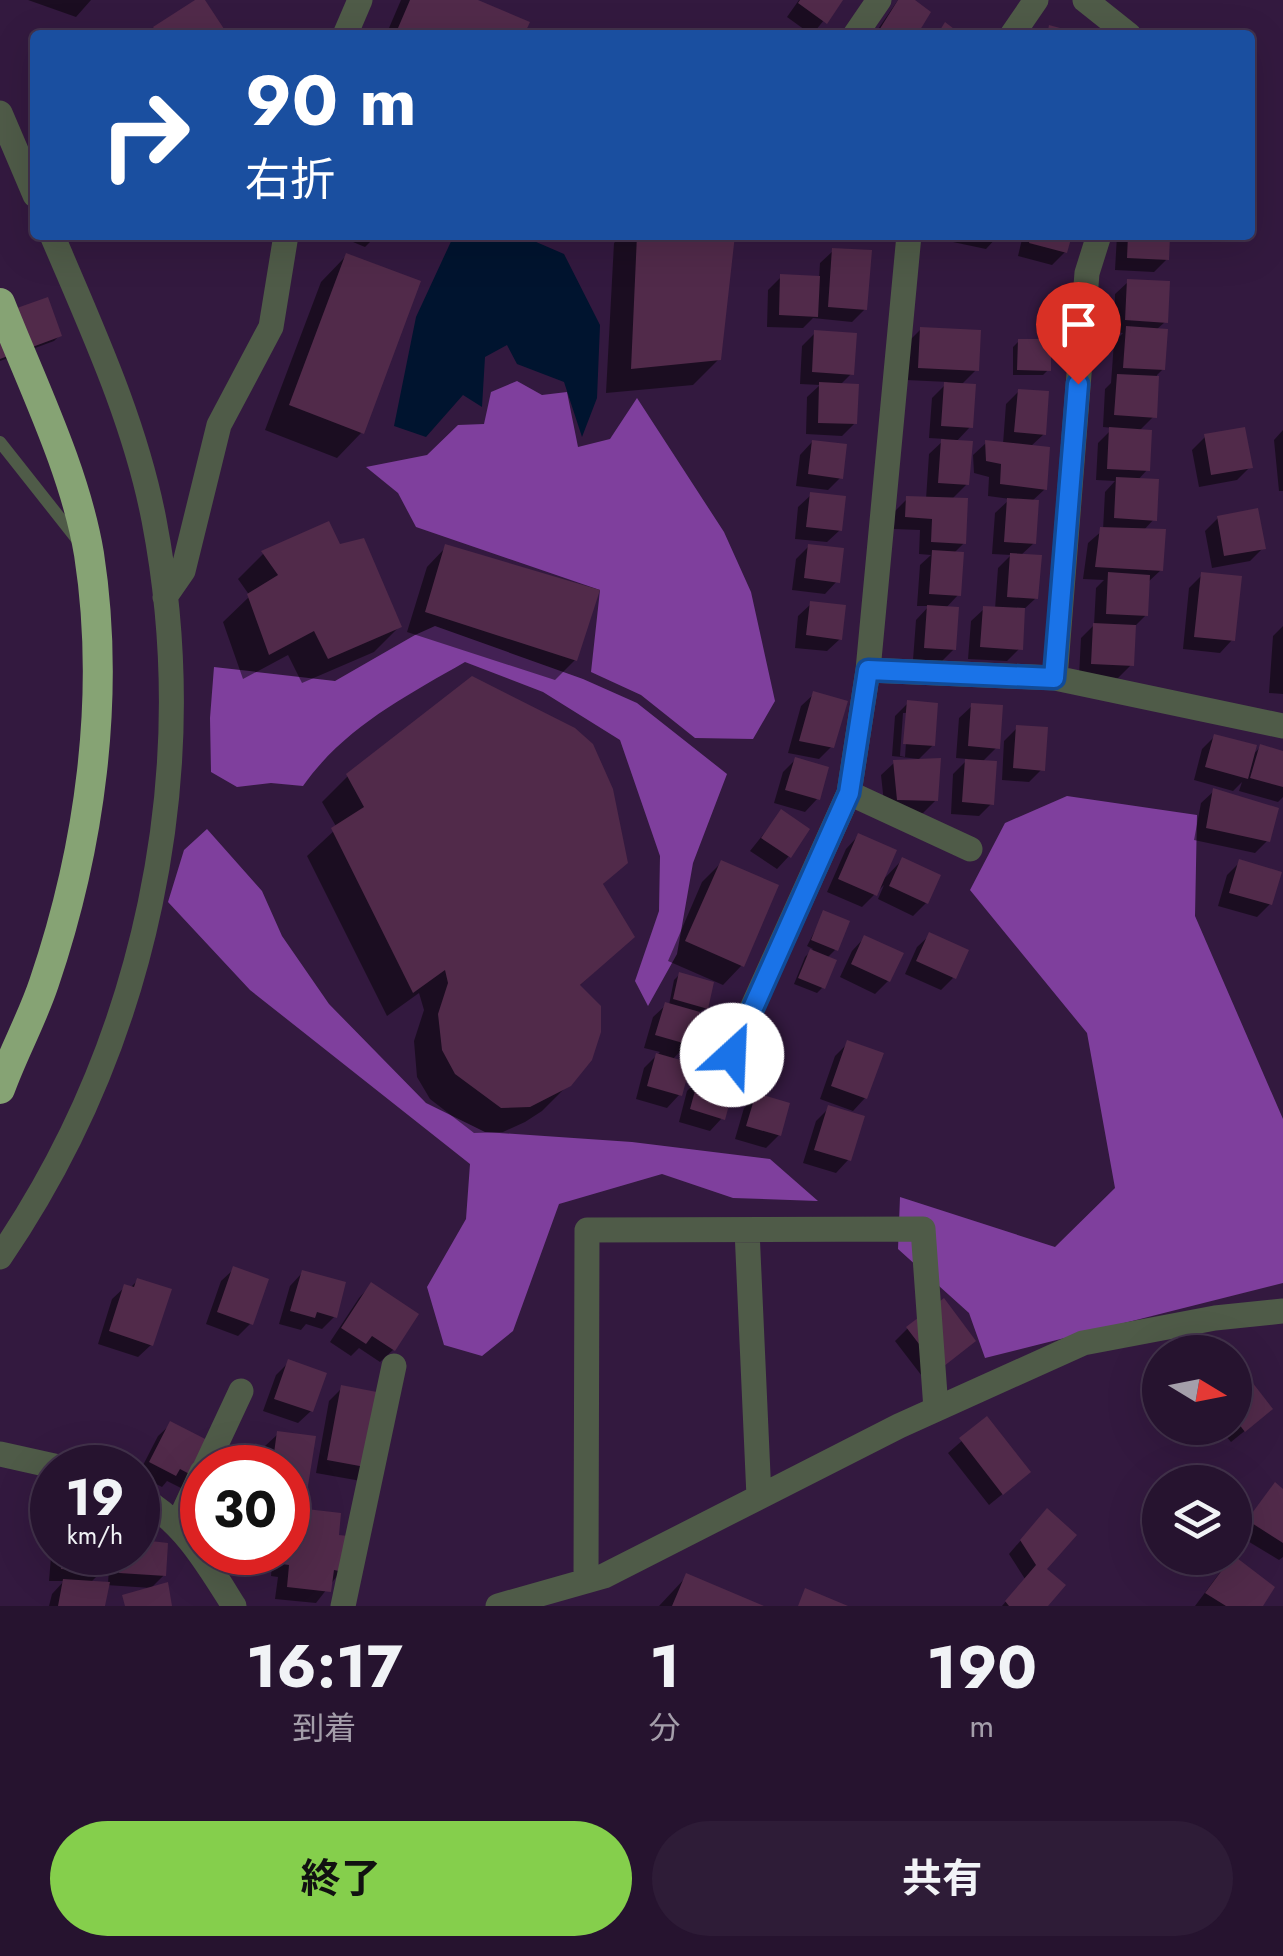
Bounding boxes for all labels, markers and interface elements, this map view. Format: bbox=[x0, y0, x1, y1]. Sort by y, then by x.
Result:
text: 90 m bbox=[245, 50, 417, 151]
icon: right bbox=[80, 70, 210, 200]
text: 右折 bbox=[245, 147, 335, 212]
pin bbox=[1036, 282, 1121, 385]
icon: arrive bbox=[1051, 297, 1106, 352]
position arrow bbox=[680, 1003, 784, 1107]
north arrow bbox=[1142, 1335, 1252, 1445]
map controls bbox=[1142, 1335, 1252, 1575]
speed limit sign: 30 bbox=[180, 1445, 310, 1575]
text: 19 bbox=[66, 1461, 124, 1534]
button: layers bbox=[1142, 1465, 1252, 1575]
text: km/h bbox=[67, 1517, 123, 1553]
text: 16:17 bbox=[246, 1623, 403, 1710]
text: 1 bbox=[649, 1623, 680, 1710]
text: 190 bbox=[927, 1624, 1037, 1711]
text: m bbox=[969, 1703, 994, 1749]
text: 到着 bbox=[292, 1705, 356, 1751]
text: 分 bbox=[649, 1705, 681, 1751]
button: 終了 bbox=[50, 1821, 632, 1936]
button: 共有 bbox=[652, 1821, 1233, 1936]

